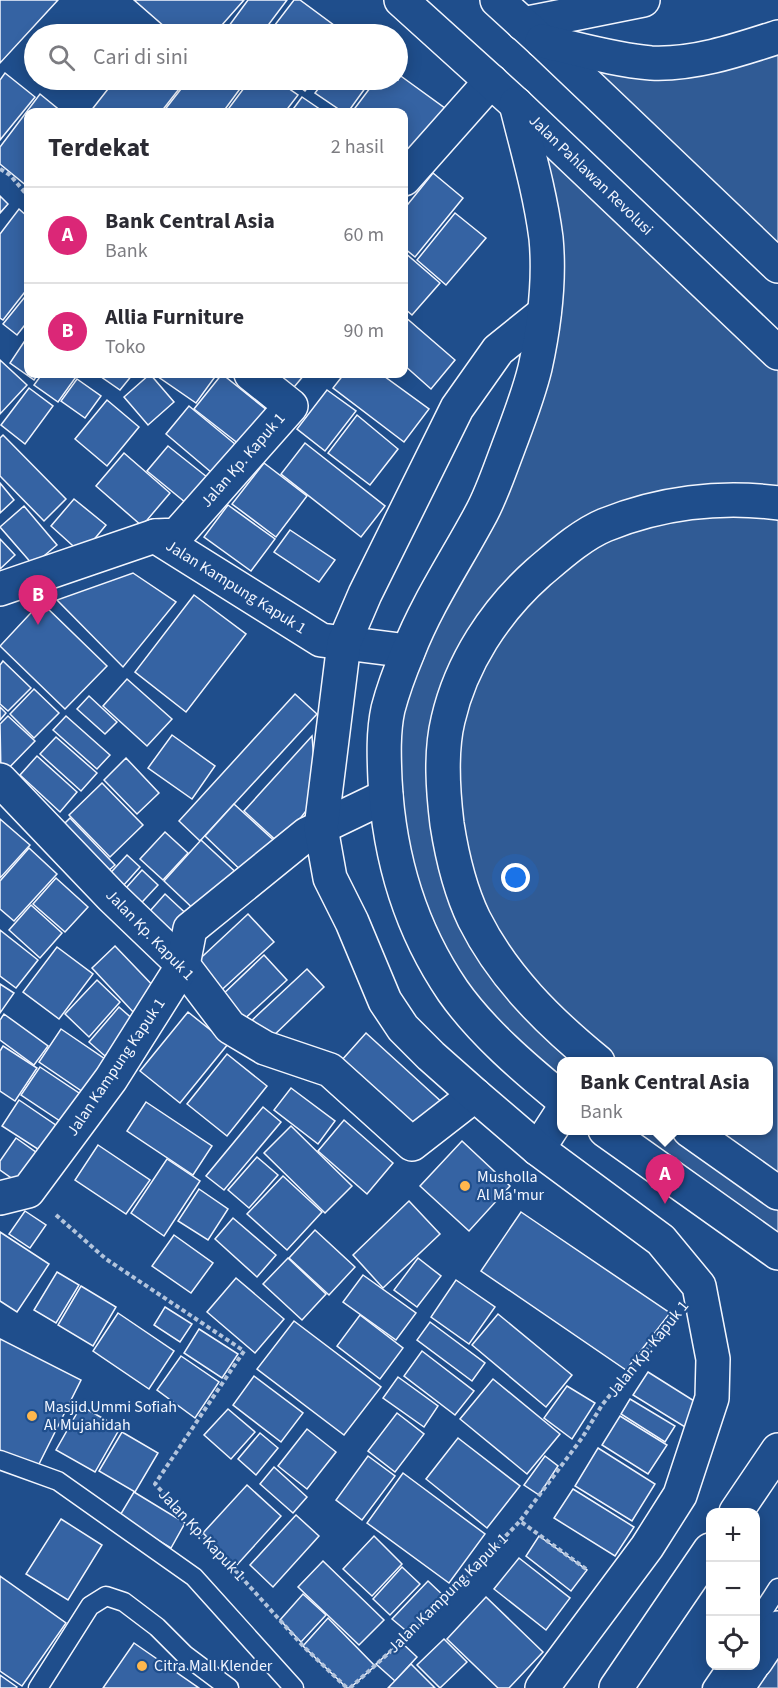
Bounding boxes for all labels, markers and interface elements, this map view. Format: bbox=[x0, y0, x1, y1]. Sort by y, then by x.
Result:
search box bbox=[24, 24, 408, 90]
icon: search bbox=[45, 41, 78, 74]
text: Cari di sini bbox=[93, 41, 188, 73]
street label: Jalan Pahlawan Revolusi bbox=[524, 110, 658, 240]
text: Terdekat bbox=[48, 129, 150, 166]
text: 2 hasil bbox=[331, 133, 384, 161]
text: Bank Central Asia bbox=[105, 205, 275, 237]
text: A bbox=[62, 221, 73, 249]
text: 60 m bbox=[344, 221, 384, 249]
text: Bank bbox=[105, 237, 148, 265]
text: Allia Furniture bbox=[105, 301, 244, 333]
text: B bbox=[61, 317, 74, 345]
text: 90 m bbox=[344, 317, 384, 345]
text: Toko bbox=[105, 333, 146, 361]
street label: Jalan Kp. Kapuk 1 bbox=[196, 408, 290, 512]
street label: Jalan Kampung Kapuk 1 bbox=[161, 535, 311, 639]
pin: B bbox=[18, 576, 57, 625]
your location bbox=[501, 863, 530, 892]
street label: Jalan Kp. Kapuk 1 bbox=[101, 885, 199, 985]
street label: Jalan Kampung Kapuk 1 bbox=[62, 994, 170, 1140]
popup bbox=[557, 1057, 773, 1135]
text: Bank Central Asia bbox=[580, 1066, 750, 1098]
text: Bank bbox=[580, 1098, 623, 1126]
pin: A bbox=[646, 1154, 684, 1204]
place label: Musholla Al Ma'mur bbox=[477, 1166, 545, 1206]
marker: Musholla Al Ma'mur bbox=[458, 1179, 472, 1193]
street label: Jalan Kp. Kapuk 1 bbox=[602, 1296, 694, 1402]
place label: Masjid Ummi Sofiah Al Mujahidah bbox=[44, 1396, 177, 1436]
marker: Masjid Ummi Sofiah Al Mujahidah bbox=[25, 1409, 39, 1423]
street label: Jalan Kp. Kapuk 1 bbox=[153, 1484, 251, 1586]
map controls bbox=[706, 1508, 760, 1670]
button: + bbox=[706, 1508, 760, 1562]
street label: Jalan Kampung Kapuk 1 bbox=[383, 1528, 513, 1658]
button: − bbox=[706, 1562, 760, 1616]
button: locate bbox=[706, 1616, 760, 1670]
place label: Citra Mall Klender bbox=[154, 1655, 273, 1677]
marker: Citra Mall Klender bbox=[135, 1659, 149, 1673]

